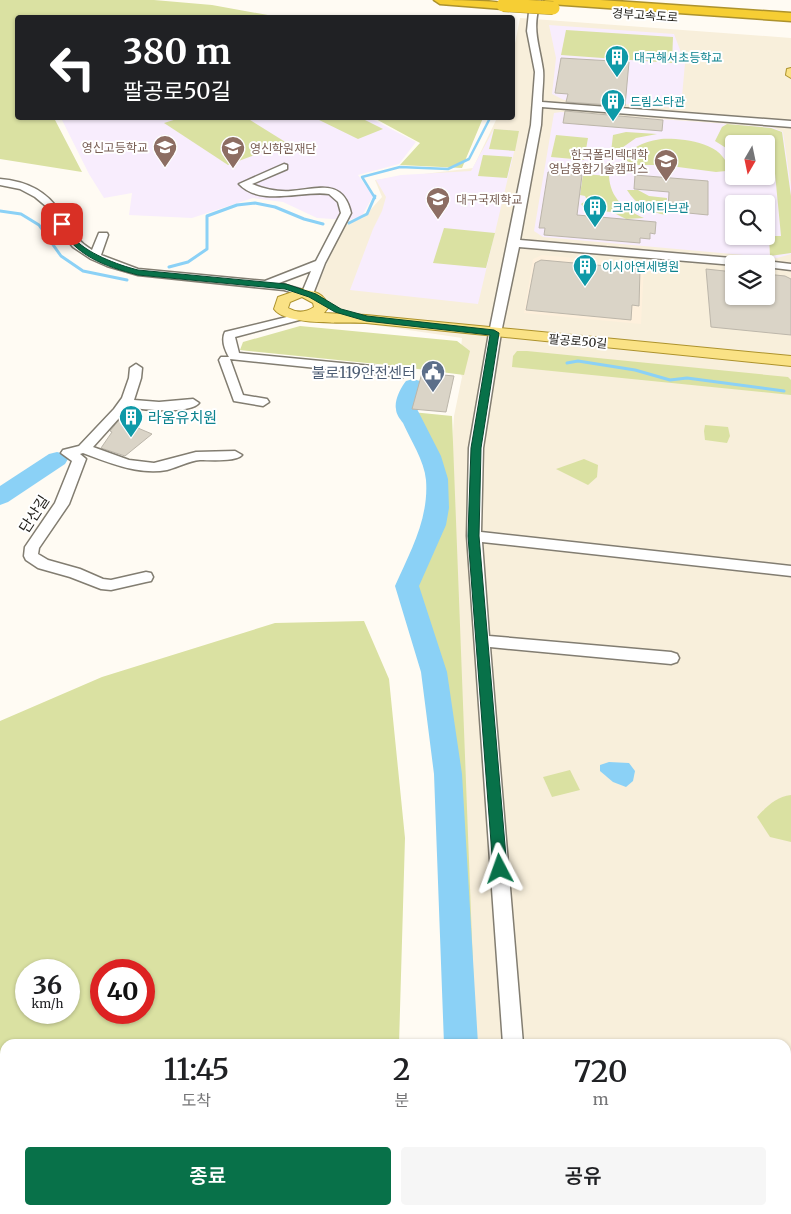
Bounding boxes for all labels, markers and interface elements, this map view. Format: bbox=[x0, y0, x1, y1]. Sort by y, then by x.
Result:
street label: 경부고속도로 bbox=[611, 5, 679, 25]
text: 380 m bbox=[123, 30, 231, 74]
icon: left bbox=[40, 35, 105, 100]
building icon: 대구해서초등학교 bbox=[604, 44, 630, 78]
place label: 대구해서초등학교 bbox=[634, 50, 722, 65]
text: 팔공로50길 bbox=[123, 77, 231, 105]
building icon: 드림스타관 bbox=[600, 88, 626, 122]
place label: 드림스타관 bbox=[630, 94, 685, 109]
school or university icon: 영신고등학교 bbox=[152, 134, 178, 168]
school or university icon: 영신학원재단 bbox=[220, 135, 246, 169]
north arrow bbox=[725, 135, 775, 185]
map controls bbox=[725, 135, 775, 305]
place label: 영신고등학교 bbox=[82, 140, 148, 155]
place label: 영신학원재단 bbox=[250, 141, 316, 156]
place label: 한국폴리텍대학 영남융합기술캠퍼스 bbox=[549, 147, 648, 176]
school or university icon: 한국폴리텍대학 영남융합기술캠퍼스 bbox=[653, 148, 679, 182]
school or university icon: 대구국제학교 bbox=[425, 186, 451, 220]
place label: 대구국제학교 bbox=[456, 192, 522, 207]
building icon: 크리에이티브관 bbox=[582, 194, 608, 228]
button: search bbox=[725, 195, 775, 245]
place label: 크리에이티브관 bbox=[612, 200, 689, 215]
pin bbox=[41, 203, 83, 245]
icon: arrive bbox=[48, 210, 76, 238]
building icon: 이시아연세병원 bbox=[572, 253, 598, 287]
button: layers bbox=[725, 255, 775, 305]
place label: 이시아연세병원 bbox=[602, 259, 679, 274]
street label: 팔공로50길 bbox=[548, 331, 608, 351]
public building icon: 불로119안전센터 bbox=[420, 359, 446, 393]
place label: 불로119안전센터 bbox=[312, 363, 416, 382]
building icon: 라움유치원 bbox=[118, 404, 144, 438]
place label: 라움유치원 bbox=[148, 408, 217, 427]
street label: 단산길 bbox=[15, 491, 53, 537]
position arrow bbox=[473, 842, 525, 894]
speed limit sign: 40 bbox=[90, 959, 155, 1024]
text: 36 bbox=[33, 969, 62, 1001]
text: km/h bbox=[32, 996, 63, 1011]
text: 11:45 bbox=[163, 1050, 229, 1088]
text: 2 bbox=[393, 1050, 410, 1088]
text: 720 bbox=[574, 1052, 628, 1090]
text: m bbox=[593, 1089, 609, 1109]
text: 도착 bbox=[182, 1090, 211, 1110]
text: 분 bbox=[394, 1090, 409, 1110]
button: 종료 bbox=[25, 1147, 391, 1205]
button: 공유 bbox=[401, 1147, 766, 1205]

